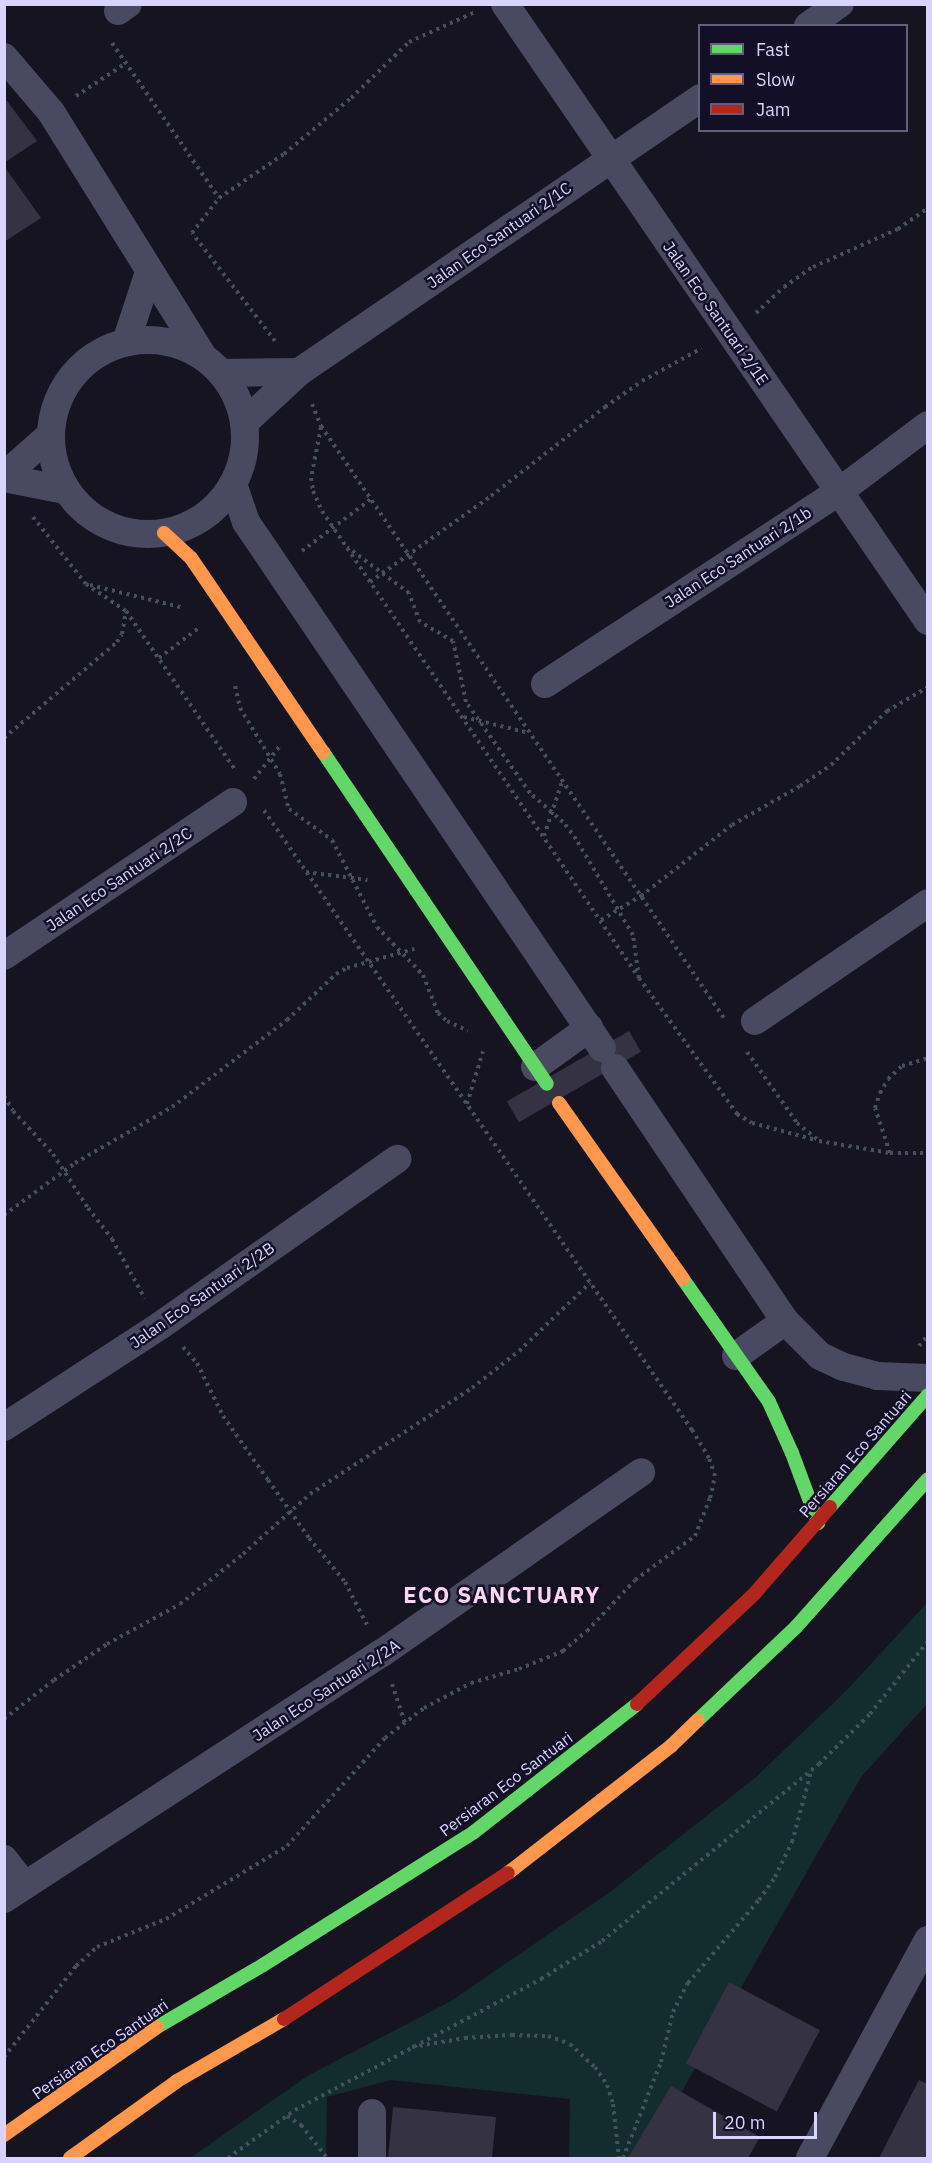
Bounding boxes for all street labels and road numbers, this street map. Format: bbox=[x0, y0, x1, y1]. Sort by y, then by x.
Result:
street label: Jalan Eco Santuari 2/1C bbox=[423, 178, 575, 292]
street label: Jalan Eco Santuari 2/1E bbox=[659, 238, 773, 388]
street label: Jalan Eco Santuari 2/1b bbox=[661, 502, 815, 612]
street label: Jalan Eco Santuari 2/2C bbox=[43, 823, 195, 935]
street label: Jalan Eco Santuari 2/2B bbox=[126, 1238, 278, 1352]
street label: Persiaran Eco Santuari bbox=[795, 1387, 915, 1521]
street label: Jalan Eco Santuari 2/2A bbox=[249, 1635, 403, 1745]
street label: Persiaran Eco Santuari bbox=[436, 1728, 576, 1840]
street label: Persiaran Eco Santuari bbox=[28, 1995, 172, 2103]

